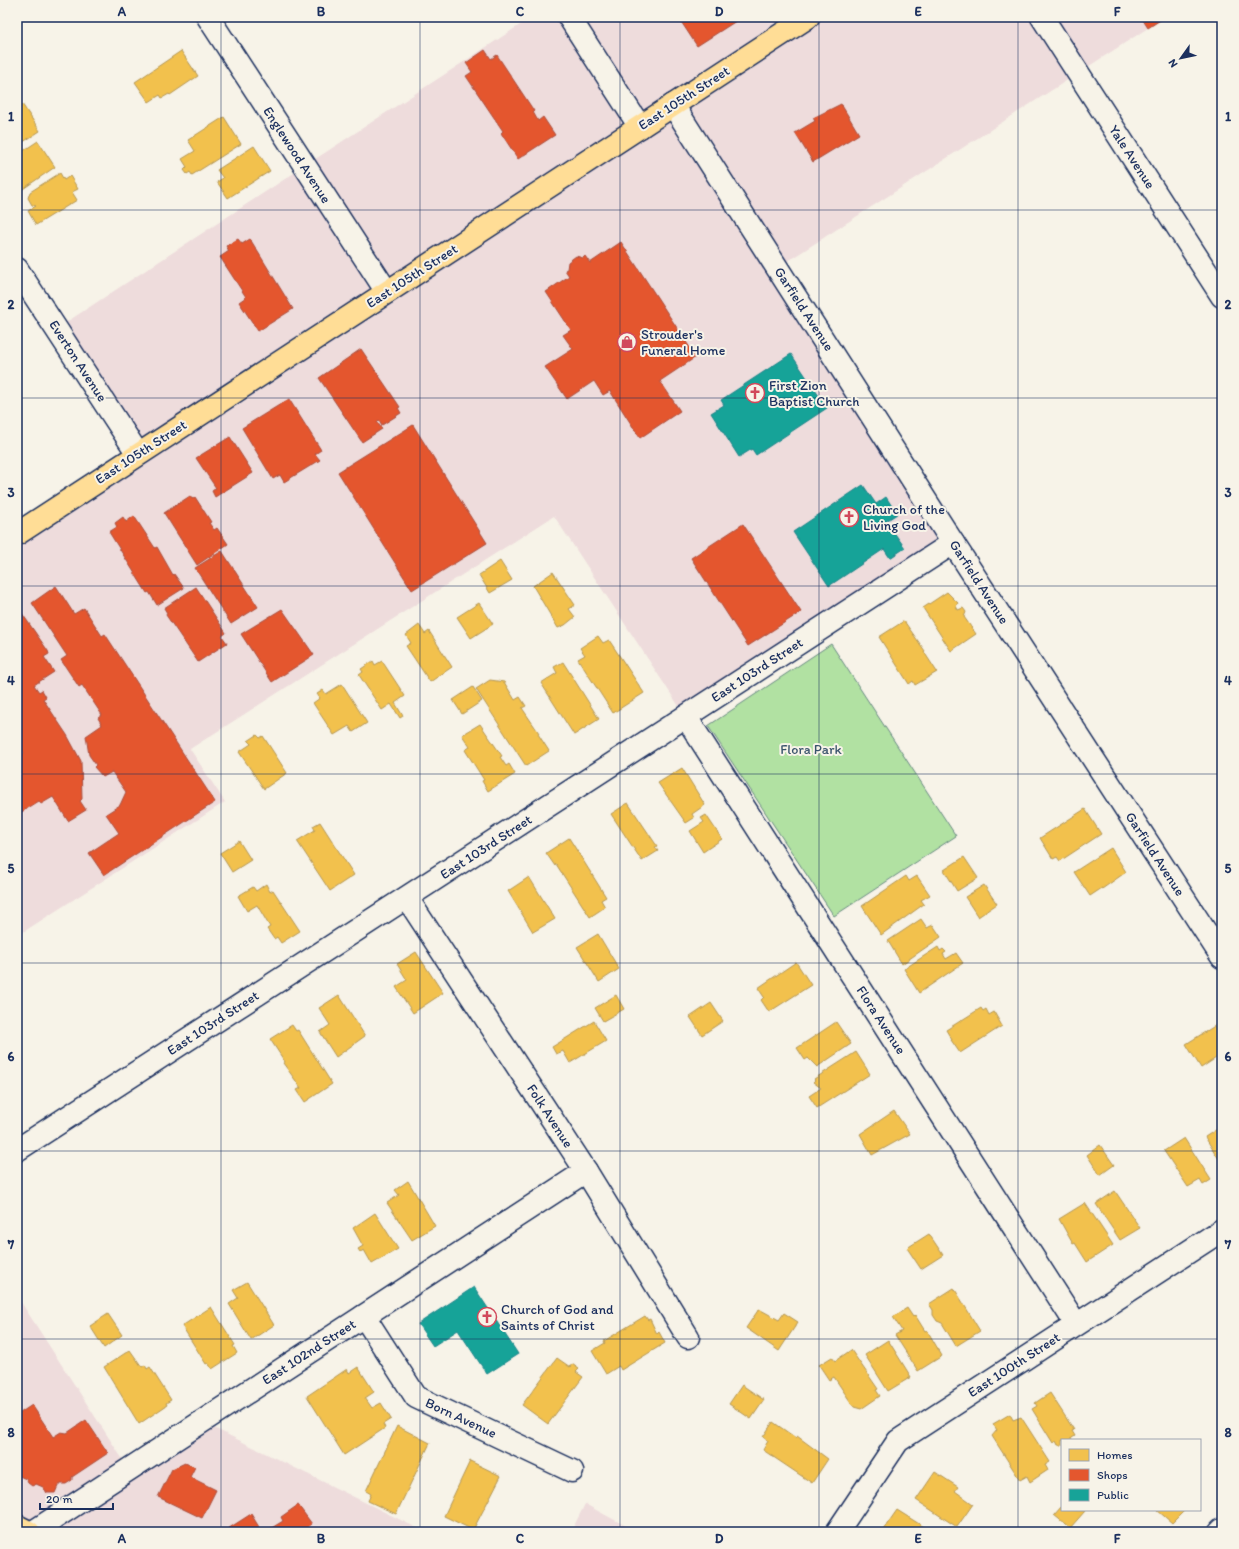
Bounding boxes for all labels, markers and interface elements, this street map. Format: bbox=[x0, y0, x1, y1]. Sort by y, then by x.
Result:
text: A bbox=[117, 4, 127, 19]
text: B bbox=[317, 4, 326, 19]
text: C bbox=[516, 4, 525, 19]
text: D bbox=[715, 4, 724, 19]
text: E bbox=[914, 4, 922, 19]
text: F bbox=[1114, 4, 1121, 19]
north arrow bbox=[1161, 38, 1201, 78]
text: N bbox=[1166, 57, 1181, 70]
street label: East 105th Street bbox=[635, 62, 733, 134]
street label: Englewood Avenue bbox=[259, 103, 335, 207]
text: 1 bbox=[8, 109, 14, 124]
text: 1 bbox=[1225, 109, 1231, 124]
street label: Yale Avenue bbox=[1105, 122, 1159, 192]
street label: East 105th Street bbox=[363, 240, 461, 312]
street label: Garfield Avenue bbox=[771, 264, 838, 354]
text: 2 bbox=[8, 297, 15, 312]
text: 2 bbox=[1225, 297, 1232, 312]
street label: Everton Avenue bbox=[45, 317, 111, 405]
place label: Strouder's Funeral Home bbox=[641, 326, 726, 359]
shop icon: Strouder's Funeral Home bbox=[616, 331, 638, 353]
place label: First Zion Baptist Church bbox=[769, 377, 860, 410]
church icon: First Zion Baptist Church bbox=[744, 382, 766, 404]
street label: East 105th Street bbox=[92, 416, 190, 488]
text: 3 bbox=[7, 485, 15, 500]
text: 3 bbox=[1224, 485, 1232, 500]
place label: Church of the Living God bbox=[863, 501, 945, 534]
church icon: Church of the Living God bbox=[838, 506, 860, 528]
street label: Garfield Avenue bbox=[946, 537, 1013, 627]
street label: East 103rd Street bbox=[708, 634, 806, 706]
text: 4 bbox=[7, 673, 15, 688]
text: 4 bbox=[1224, 673, 1232, 688]
park label: Flora Park bbox=[780, 741, 843, 758]
street label: Garfield Avenue bbox=[1122, 809, 1189, 899]
street label: East 103rd Street bbox=[437, 811, 535, 883]
text: 5 bbox=[8, 861, 15, 876]
text: 5 bbox=[1225, 861, 1232, 876]
street label: Flora Avenue bbox=[853, 983, 910, 1058]
street label: East 103rd Street bbox=[164, 987, 262, 1059]
text: 6 bbox=[8, 1049, 15, 1064]
text: 6 bbox=[1225, 1049, 1232, 1064]
street label: Folk Avenue bbox=[523, 1081, 577, 1151]
text: 7 bbox=[7, 1237, 15, 1252]
text: 7 bbox=[1224, 1237, 1232, 1252]
place label: Church of God and Saints of Christ bbox=[501, 1301, 614, 1334]
church icon: Church of God and Saints of Christ bbox=[476, 1306, 498, 1328]
street label: East 102nd Street bbox=[259, 1315, 359, 1389]
street label: East 100th Street bbox=[965, 1329, 1063, 1401]
street label: Born Avenue bbox=[423, 1394, 500, 1442]
text: 8 bbox=[7, 1425, 15, 1440]
text: 8 bbox=[1224, 1425, 1232, 1440]
legend bbox=[1061, 1439, 1201, 1511]
text: Homes bbox=[1097, 1448, 1133, 1462]
text: Shops bbox=[1097, 1468, 1128, 1482]
scale bar bbox=[40, 1485, 113, 1511]
text: Public bbox=[1097, 1488, 1129, 1502]
text: 20 m bbox=[46, 1492, 73, 1506]
text: A bbox=[117, 1531, 127, 1546]
text: B bbox=[317, 1531, 326, 1546]
text: C bbox=[516, 1531, 525, 1546]
text: D bbox=[715, 1531, 724, 1546]
text: E bbox=[914, 1531, 922, 1546]
text: F bbox=[1114, 1531, 1121, 1546]

